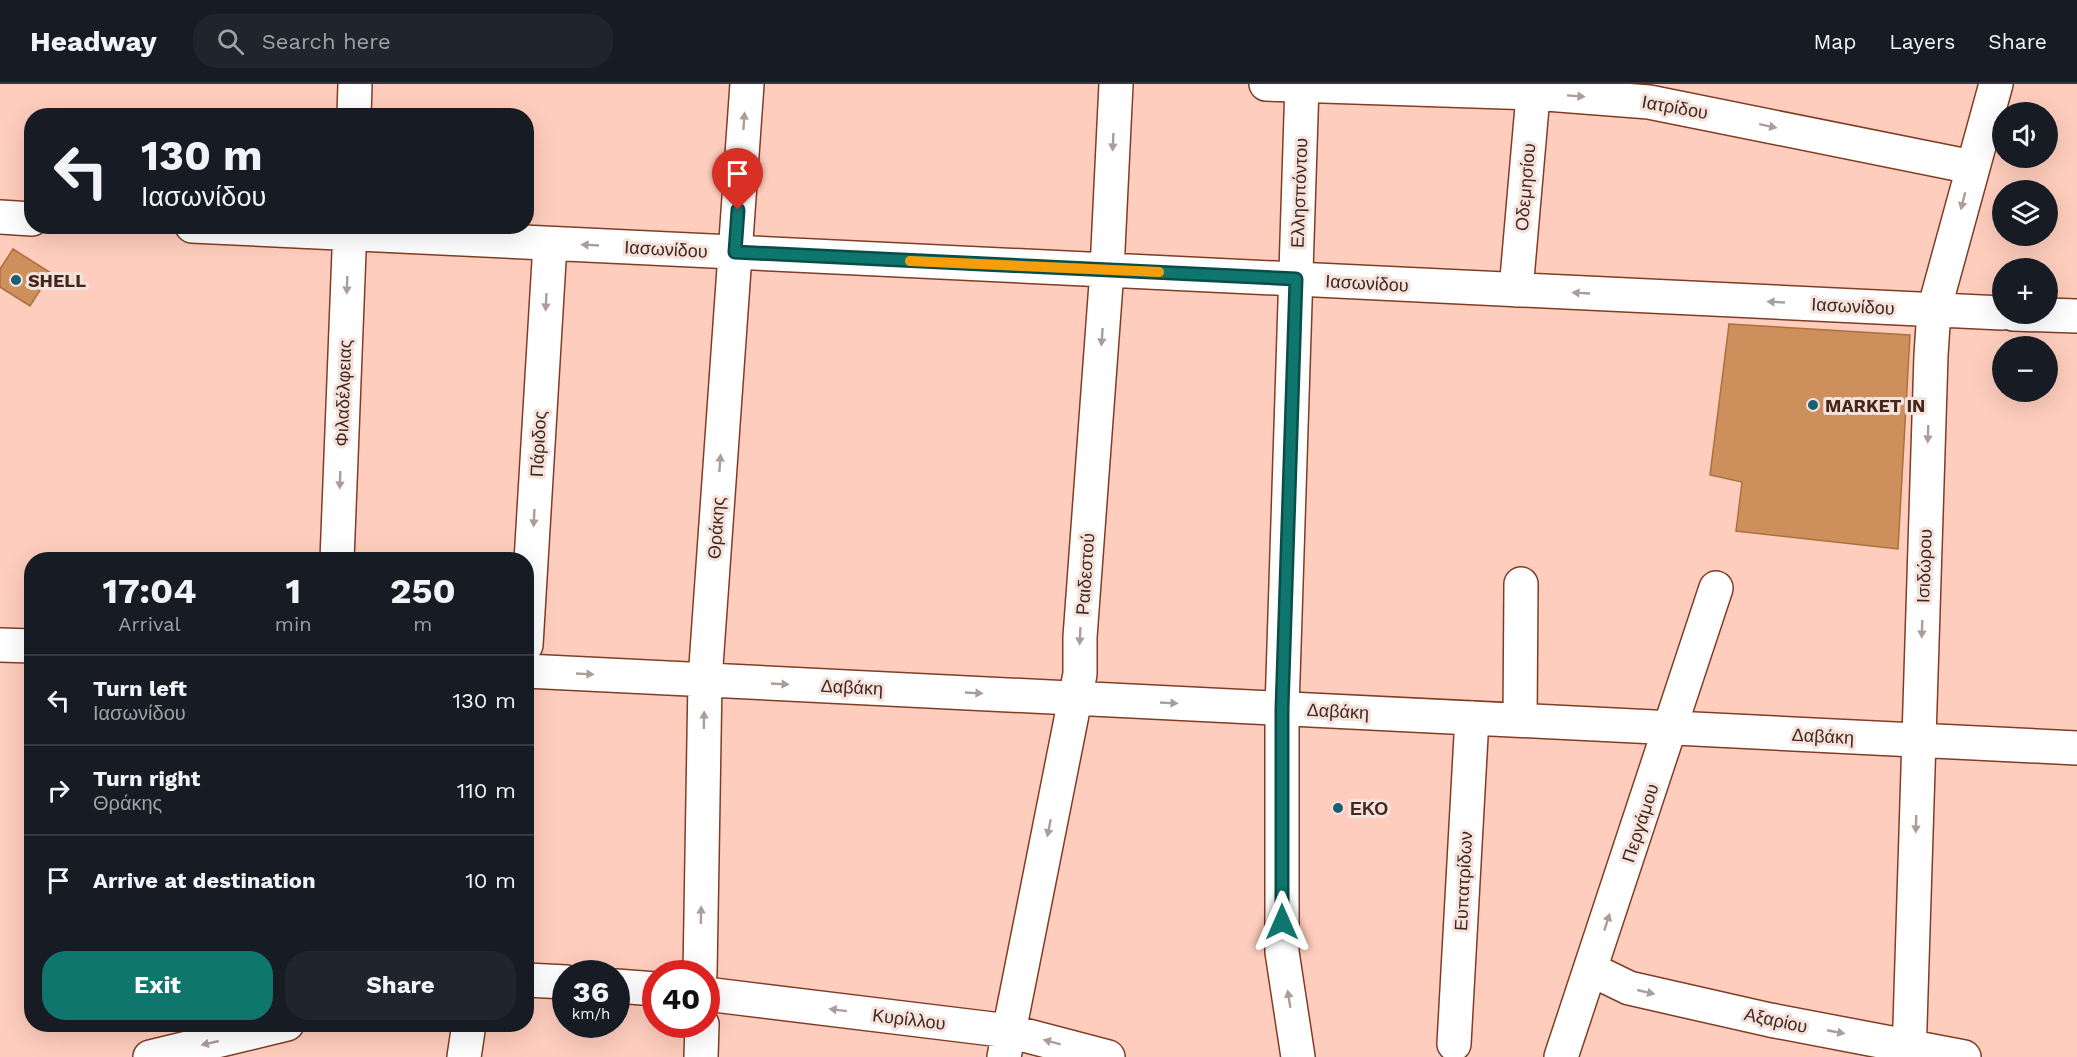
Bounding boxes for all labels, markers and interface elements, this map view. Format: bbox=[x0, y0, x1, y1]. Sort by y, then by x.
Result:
search box bbox=[193, 14, 613, 68]
text: Headway bbox=[30, 25, 157, 58]
icon: search bbox=[214, 25, 247, 58]
text: Search here bbox=[262, 29, 391, 54]
text: Map bbox=[1813, 29, 1856, 54]
text: Layers bbox=[1889, 29, 1955, 54]
text: Share bbox=[1988, 29, 2047, 54]
one-way arrow bbox=[1567, 91, 1586, 100]
street label: Ιατρίδου bbox=[1640, 91, 1710, 123]
map controls bbox=[1992, 102, 2058, 402]
button: sound bbox=[1992, 102, 2058, 168]
one-way arrow bbox=[740, 112, 749, 131]
one-way arrow bbox=[1759, 121, 1778, 131]
text: 130 m bbox=[141, 131, 263, 180]
icon: left bbox=[42, 132, 120, 210]
one-way arrow bbox=[1109, 133, 1118, 152]
street label: Ελλησπόντου bbox=[1287, 138, 1311, 248]
street label: Οδεμησίου bbox=[1511, 142, 1539, 232]
pin bbox=[712, 148, 763, 210]
icon: arrive bbox=[721, 157, 754, 190]
button: layers bbox=[1992, 180, 2058, 246]
text: Ιασωνίδου bbox=[141, 181, 266, 213]
one-way arrow bbox=[1958, 192, 1968, 210]
street label: Ιασωνίδου bbox=[624, 236, 708, 262]
one-way arrow bbox=[580, 241, 599, 250]
button: + bbox=[1992, 258, 2058, 324]
place label: SHELL bbox=[28, 270, 86, 291]
street label: Ιασωνίδου bbox=[1325, 270, 1409, 296]
marker: SHELL bbox=[9, 273, 23, 287]
one-way arrow bbox=[343, 275, 352, 294]
one-way arrow bbox=[1572, 288, 1591, 297]
one-way arrow bbox=[542, 292, 551, 311]
street label: Ιασωνίδου bbox=[1811, 293, 1895, 319]
one-way arrow bbox=[1767, 298, 1786, 307]
one-way arrow bbox=[1098, 328, 1107, 347]
button: − bbox=[1992, 336, 2058, 402]
street label: Φιλαδέλφειας bbox=[331, 339, 355, 447]
place label: MARKET IN bbox=[1825, 395, 1925, 416]
marker: MARKET IN bbox=[1806, 398, 1820, 412]
street label: Πάριδος bbox=[526, 410, 550, 478]
one-way arrow bbox=[1924, 424, 1933, 443]
one-way arrow bbox=[716, 453, 725, 472]
one-way arrow bbox=[335, 470, 344, 489]
street label: Θράκης bbox=[703, 496, 729, 560]
one-way arrow bbox=[529, 508, 539, 527]
street label: Ισιδώρου bbox=[1912, 529, 1936, 603]
street label: Ραιδεστού bbox=[1072, 532, 1098, 616]
text: 17:04 bbox=[102, 570, 196, 612]
text: 1 bbox=[285, 570, 301, 612]
text: 250 bbox=[390, 570, 456, 612]
text: Arrival bbox=[118, 612, 181, 636]
text: min bbox=[275, 612, 312, 636]
text: m bbox=[413, 612, 432, 636]
one-way arrow bbox=[1918, 619, 1927, 638]
one-way arrow bbox=[1076, 627, 1085, 646]
one-way arrow bbox=[575, 670, 594, 679]
street label: Δαβάκη bbox=[820, 675, 884, 699]
text: Turn left bbox=[93, 676, 187, 701]
one-way arrow bbox=[770, 679, 789, 688]
icon: left bbox=[42, 684, 75, 717]
text: 130 m bbox=[452, 688, 516, 713]
one-way arrow bbox=[965, 689, 984, 698]
one-way arrow bbox=[1160, 699, 1179, 708]
street label: Δαβάκη bbox=[1306, 699, 1370, 723]
text: Ιασωνίδου bbox=[93, 701, 186, 725]
one-way arrow bbox=[700, 711, 709, 730]
street label: Δαβάκη bbox=[1791, 724, 1855, 748]
text: Turn right bbox=[93, 766, 200, 791]
icon: right bbox=[42, 774, 75, 807]
text: 110 m bbox=[457, 778, 516, 803]
street label: Περγάμου bbox=[1617, 781, 1663, 865]
text: Θράκης bbox=[93, 791, 162, 815]
place label: ΕΚΟ bbox=[1350, 798, 1388, 819]
marker: ΕΚΟ bbox=[1331, 801, 1345, 815]
one-way arrow bbox=[1912, 814, 1921, 833]
one-way arrow bbox=[1044, 819, 1053, 838]
street label: Ευπατρίδων bbox=[1450, 831, 1476, 931]
icon: arrive bbox=[42, 864, 75, 897]
text: Arrive at destination bbox=[93, 868, 316, 893]
text: 10 m bbox=[465, 868, 516, 893]
position arrow bbox=[1250, 890, 1314, 954]
one-way arrow bbox=[696, 906, 705, 925]
one-way arrow bbox=[1603, 913, 1613, 931]
button: Exit bbox=[42, 951, 273, 1020]
button: Share bbox=[285, 951, 516, 1020]
speed limit sign: 40 bbox=[642, 960, 720, 1038]
text: 36 bbox=[573, 974, 609, 1009]
one-way arrow bbox=[1636, 988, 1655, 997]
one-way arrow bbox=[1285, 990, 1294, 1009]
street label: Αξαρίου bbox=[1742, 1003, 1810, 1037]
street label: Κυρίλλου bbox=[871, 1004, 947, 1034]
text: km/h bbox=[572, 1005, 610, 1023]
one-way arrow bbox=[829, 1005, 848, 1015]
one-way arrow bbox=[1827, 1028, 1846, 1037]
one-way arrow bbox=[1043, 1037, 1061, 1047]
one-way arrow bbox=[201, 1038, 219, 1048]

